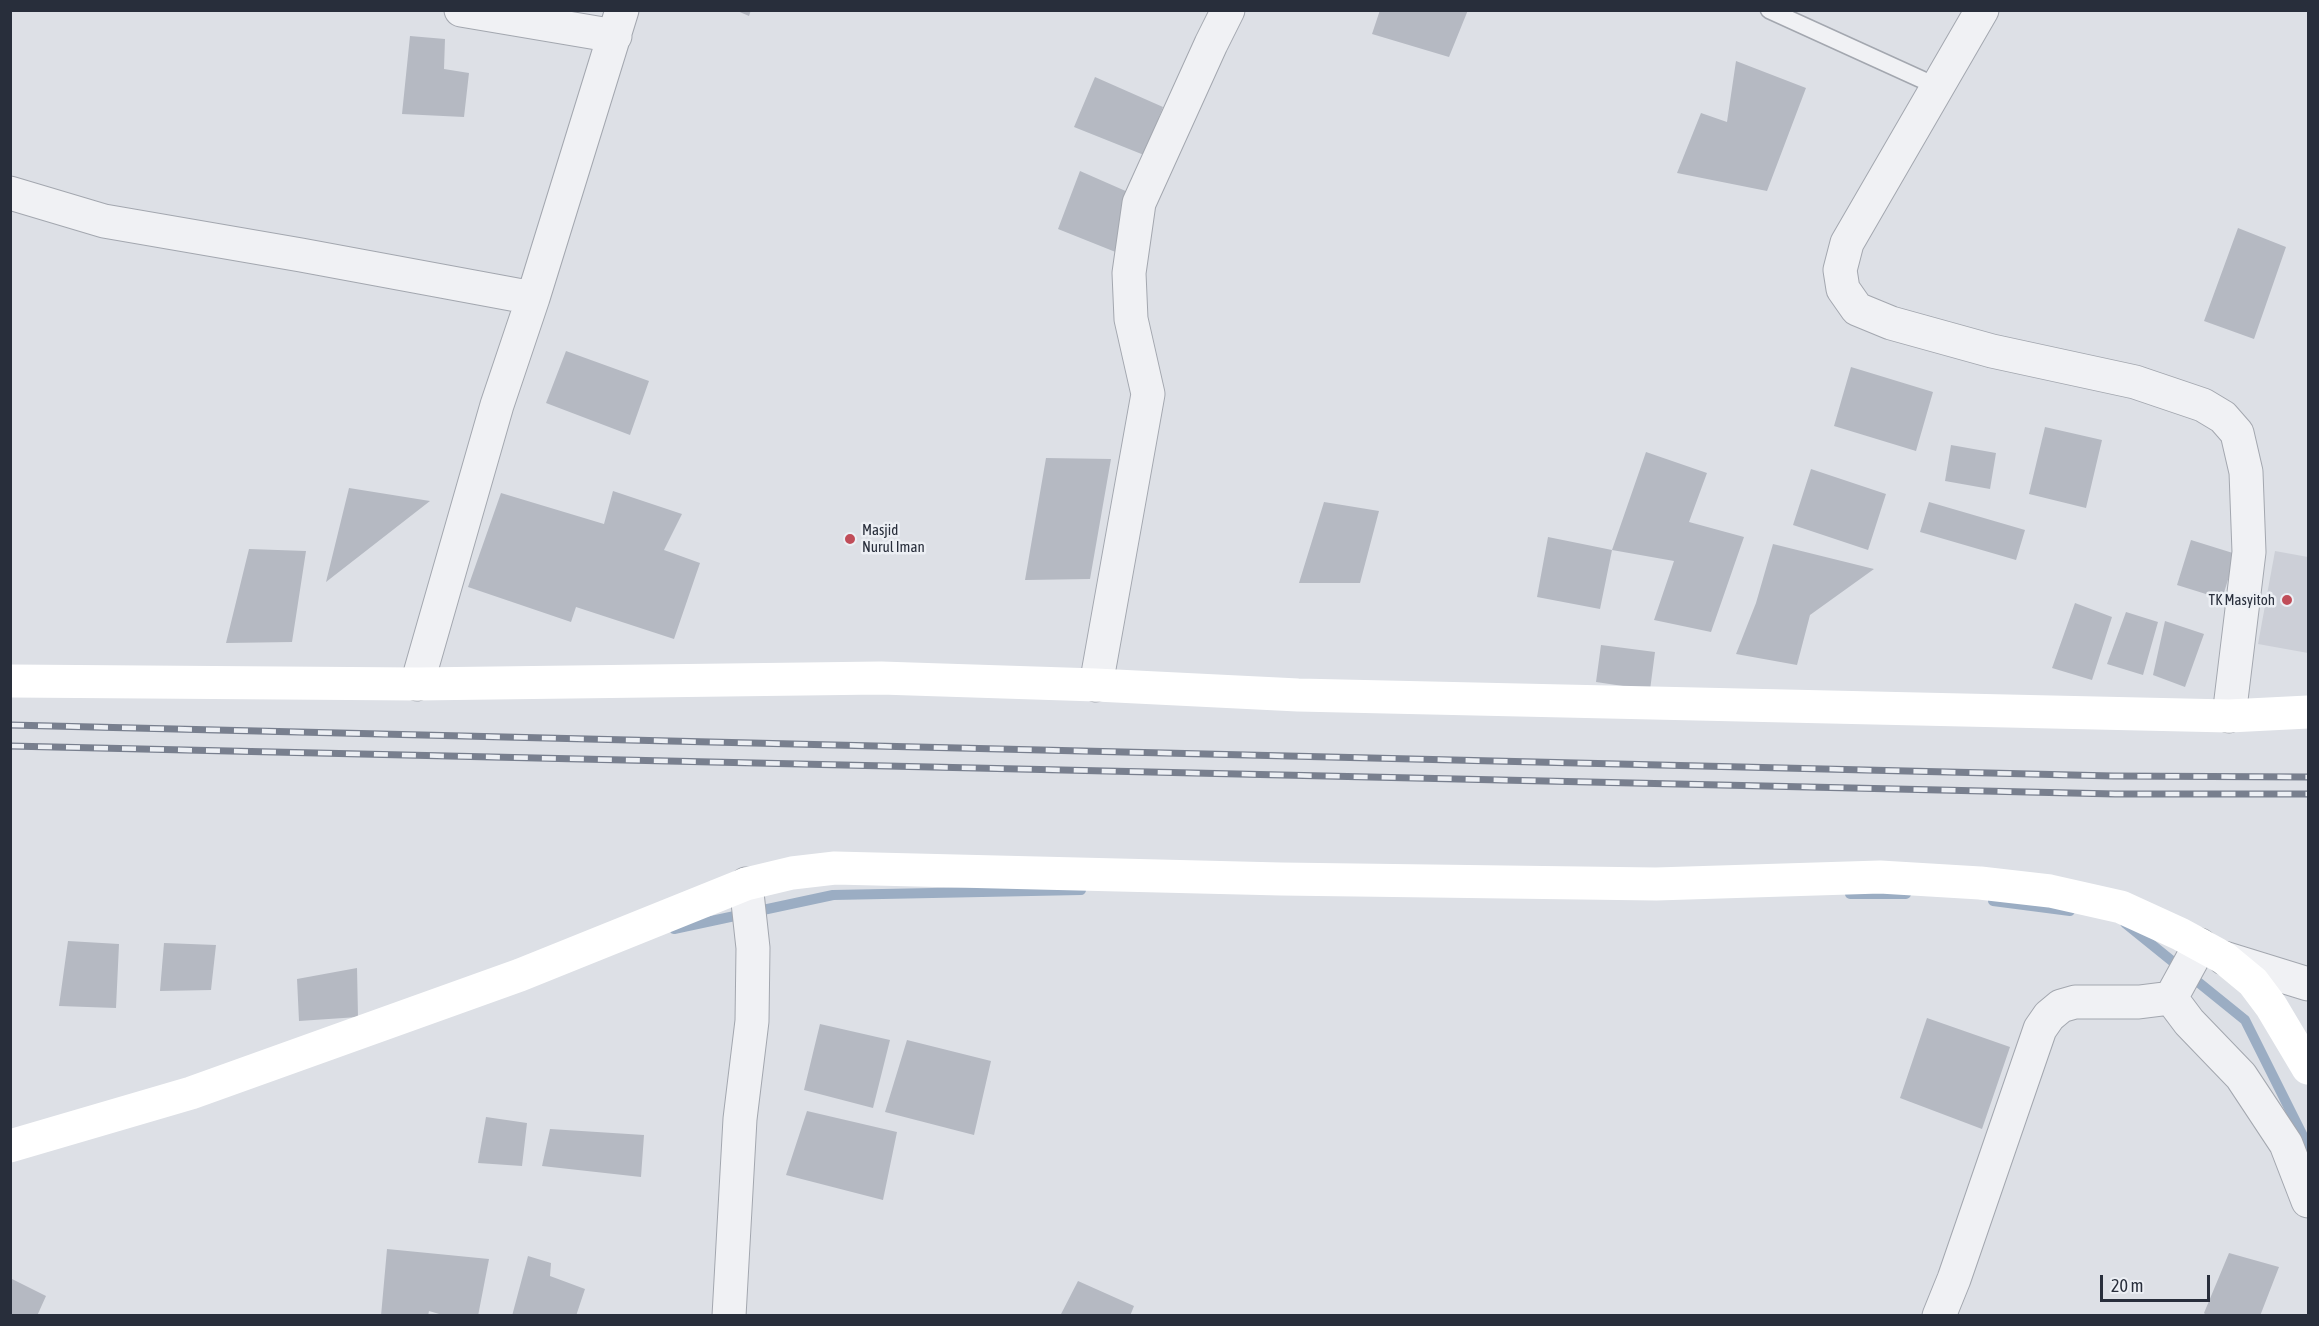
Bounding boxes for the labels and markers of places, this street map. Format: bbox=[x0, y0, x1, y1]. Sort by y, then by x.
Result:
place label: Masjid Nurul Iman bbox=[862, 521, 925, 556]
marker: Masjid Nurul Iman bbox=[843, 532, 857, 546]
place label: TK Masyitoh bbox=[2209, 591, 2275, 609]
marker: TK Masyitoh bbox=[2280, 593, 2294, 607]

